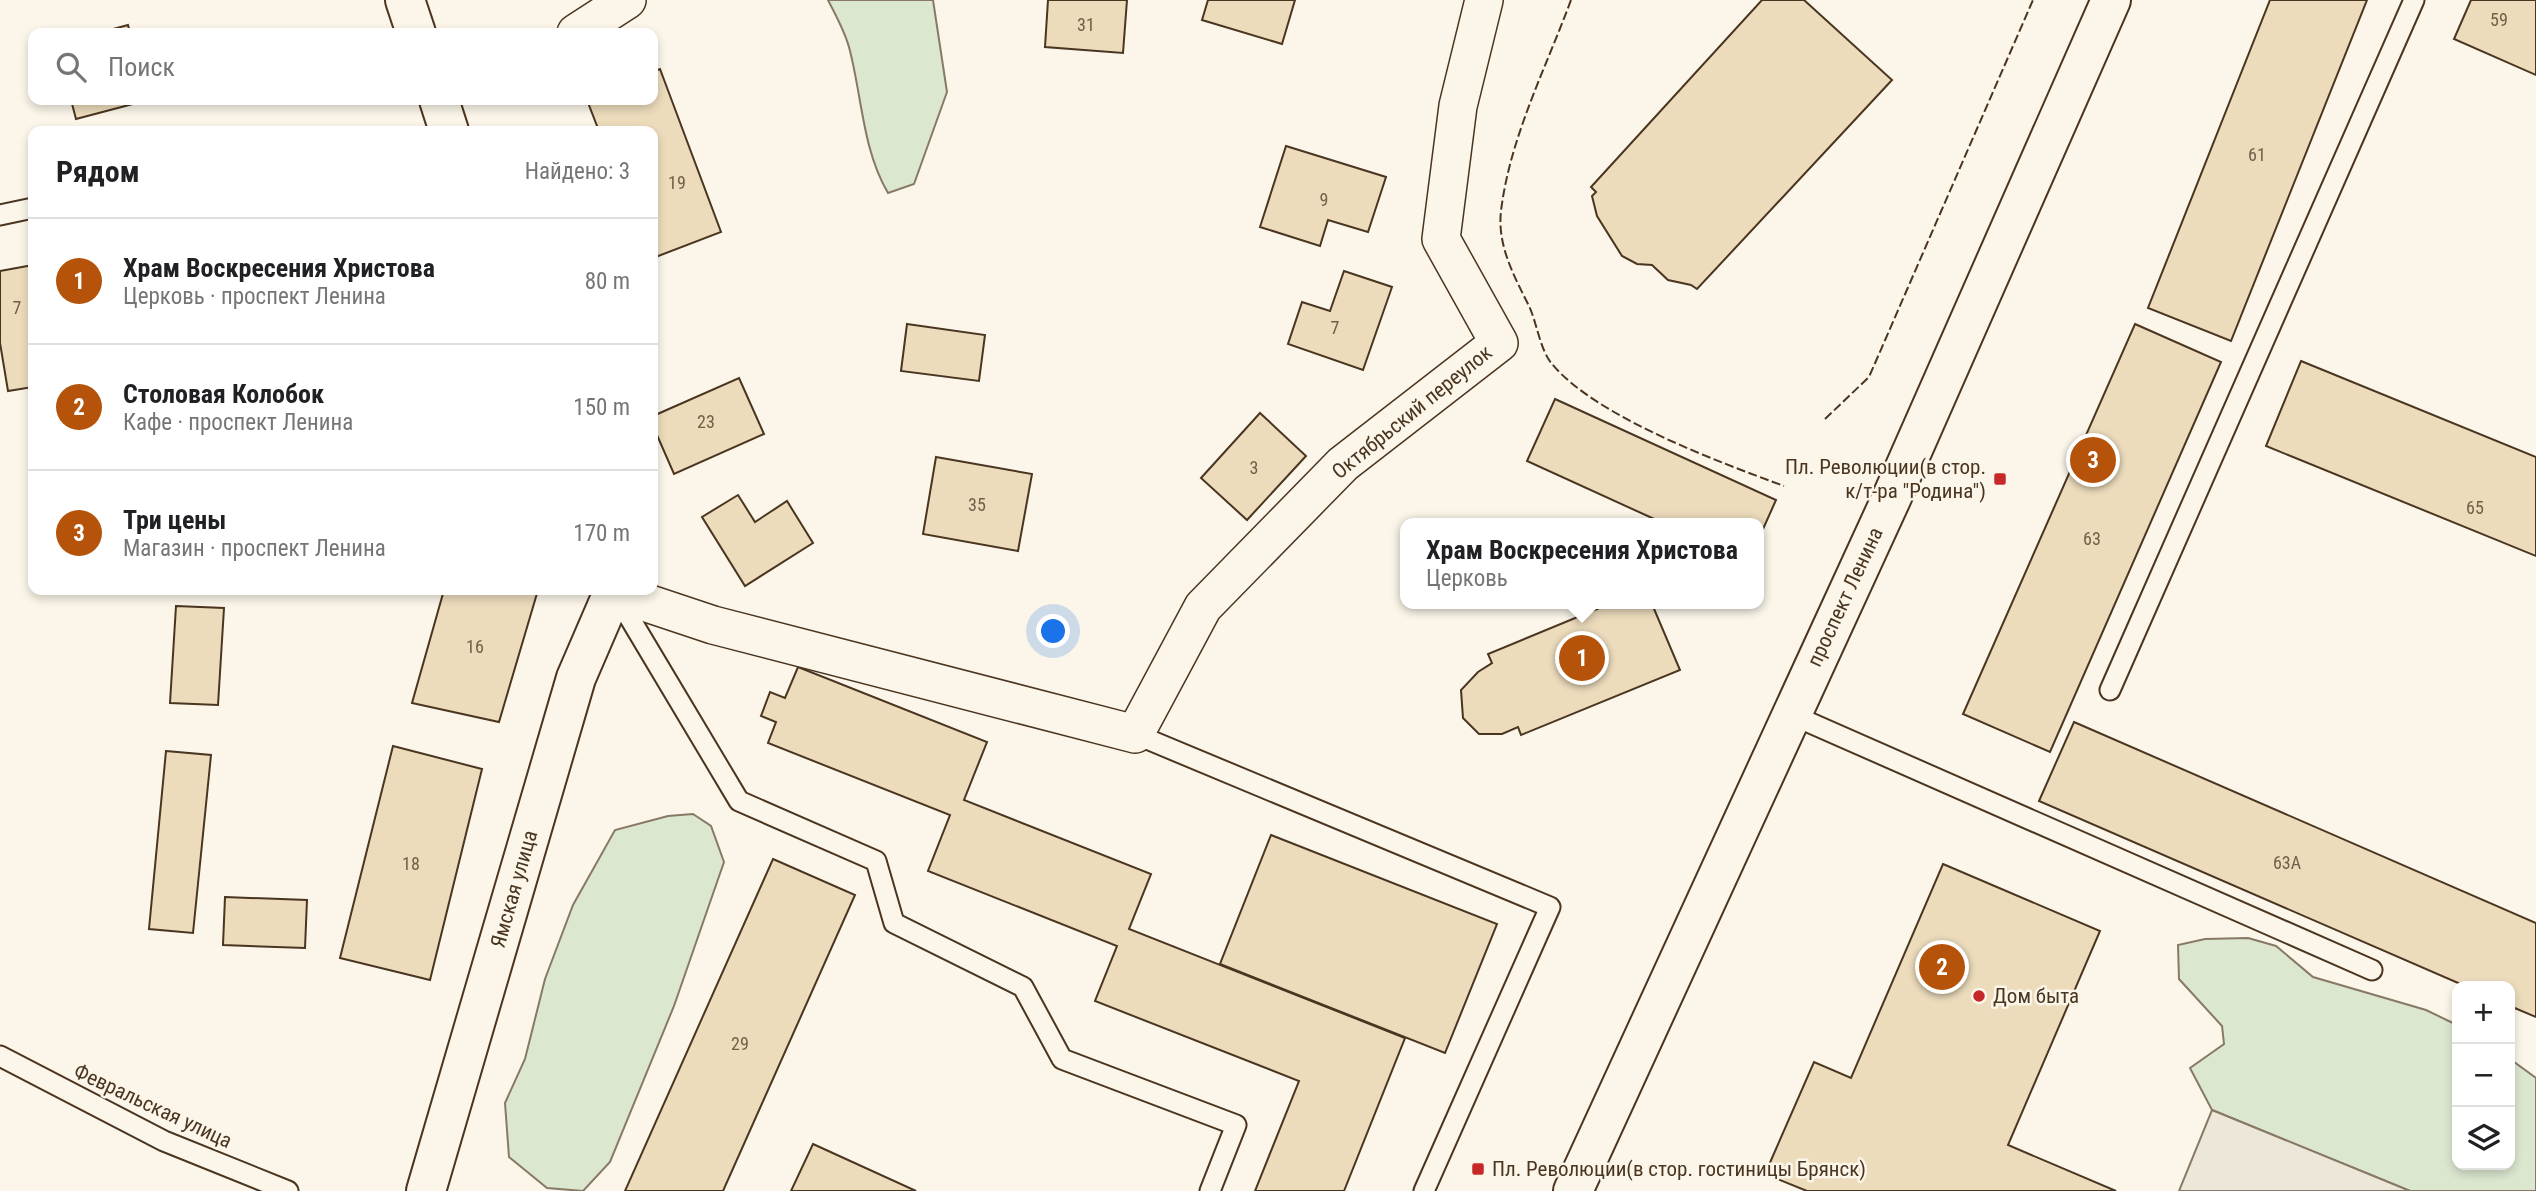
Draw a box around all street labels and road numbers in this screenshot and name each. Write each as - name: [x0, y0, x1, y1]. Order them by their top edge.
- street label: Октябрьский переулок: [1327, 340, 1497, 484]
- street label: проспект Ленина: [1802, 524, 1888, 670]
- street label: Ямская улица: [486, 828, 542, 950]
- street label: Февральская улица: [70, 1059, 236, 1153]

